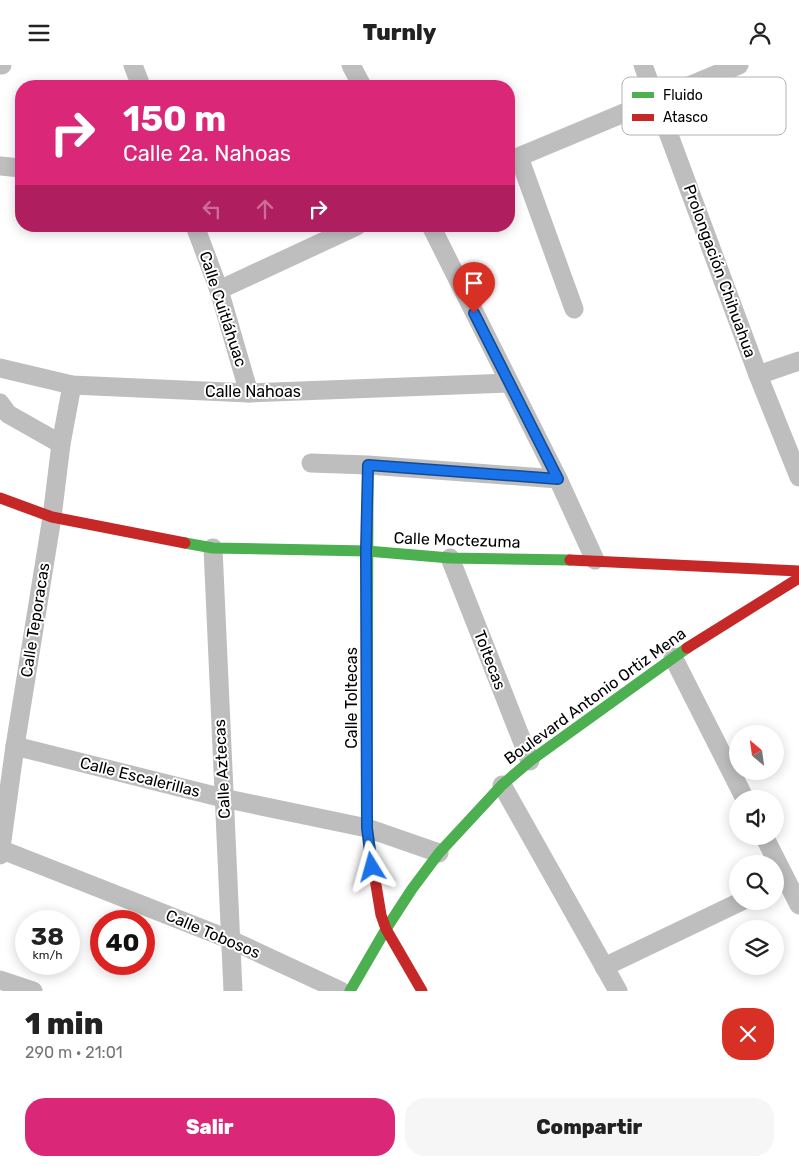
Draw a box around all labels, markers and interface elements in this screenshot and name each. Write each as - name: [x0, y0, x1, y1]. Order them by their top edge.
- icon: menu: [25, 19, 53, 47]
- text: Turnly: [363, 19, 436, 46]
- icon: person: [746, 19, 774, 47]
- legend: [622, 77, 786, 135]
- text: Fluido: [663, 87, 703, 104]
- text: 150 m: [123, 98, 226, 140]
- icon: right: [40, 100, 105, 165]
- text: Atasco: [663, 109, 708, 126]
- text: Calle 2a. Nahoas: [123, 140, 291, 167]
- street label: Prolongación Chihuahua: [680, 182, 760, 360]
- icon: left: [198, 195, 226, 223]
- icon: ahead: [251, 195, 279, 223]
- icon: right: [304, 195, 332, 223]
- street label: Calle Cuitláhuac: [195, 249, 251, 369]
- pin: [453, 262, 495, 313]
- icon: arrive: [460, 269, 488, 297]
- street label: Calle Nahoas: [205, 382, 301, 401]
- street label: Calle Moctezuma: [393, 528, 521, 552]
- street label: Calle Teporacas: [17, 561, 53, 679]
- street label: Boulevard Antonio Ortiz Mena: [500, 624, 690, 768]
- street label: Toltecas: [470, 628, 510, 692]
- street label: Calle Toltecas: [342, 647, 361, 749]
- street label: Calle Aztecas: [210, 719, 234, 819]
- north arrow: [729, 725, 784, 780]
- map controls: [729, 725, 784, 975]
- street label: Calle Escalerillas: [78, 753, 202, 801]
- button: sound: [729, 790, 784, 845]
- position arrow: [345, 840, 397, 892]
- button: search: [729, 855, 784, 910]
- street label: Calle Tobosos: [163, 906, 263, 962]
- speed limit sign: 40: [90, 910, 155, 975]
- button: layers: [729, 920, 784, 975]
- text: 38: [31, 922, 64, 951]
- text: km/h: [33, 948, 62, 962]
- text: 1 min: [25, 1006, 103, 1042]
- button: close: [722, 1008, 774, 1060]
- text: 290 m · 21:01: [25, 1043, 123, 1062]
- button: Salir: [25, 1098, 395, 1156]
- button: Compartir: [405, 1098, 774, 1156]

